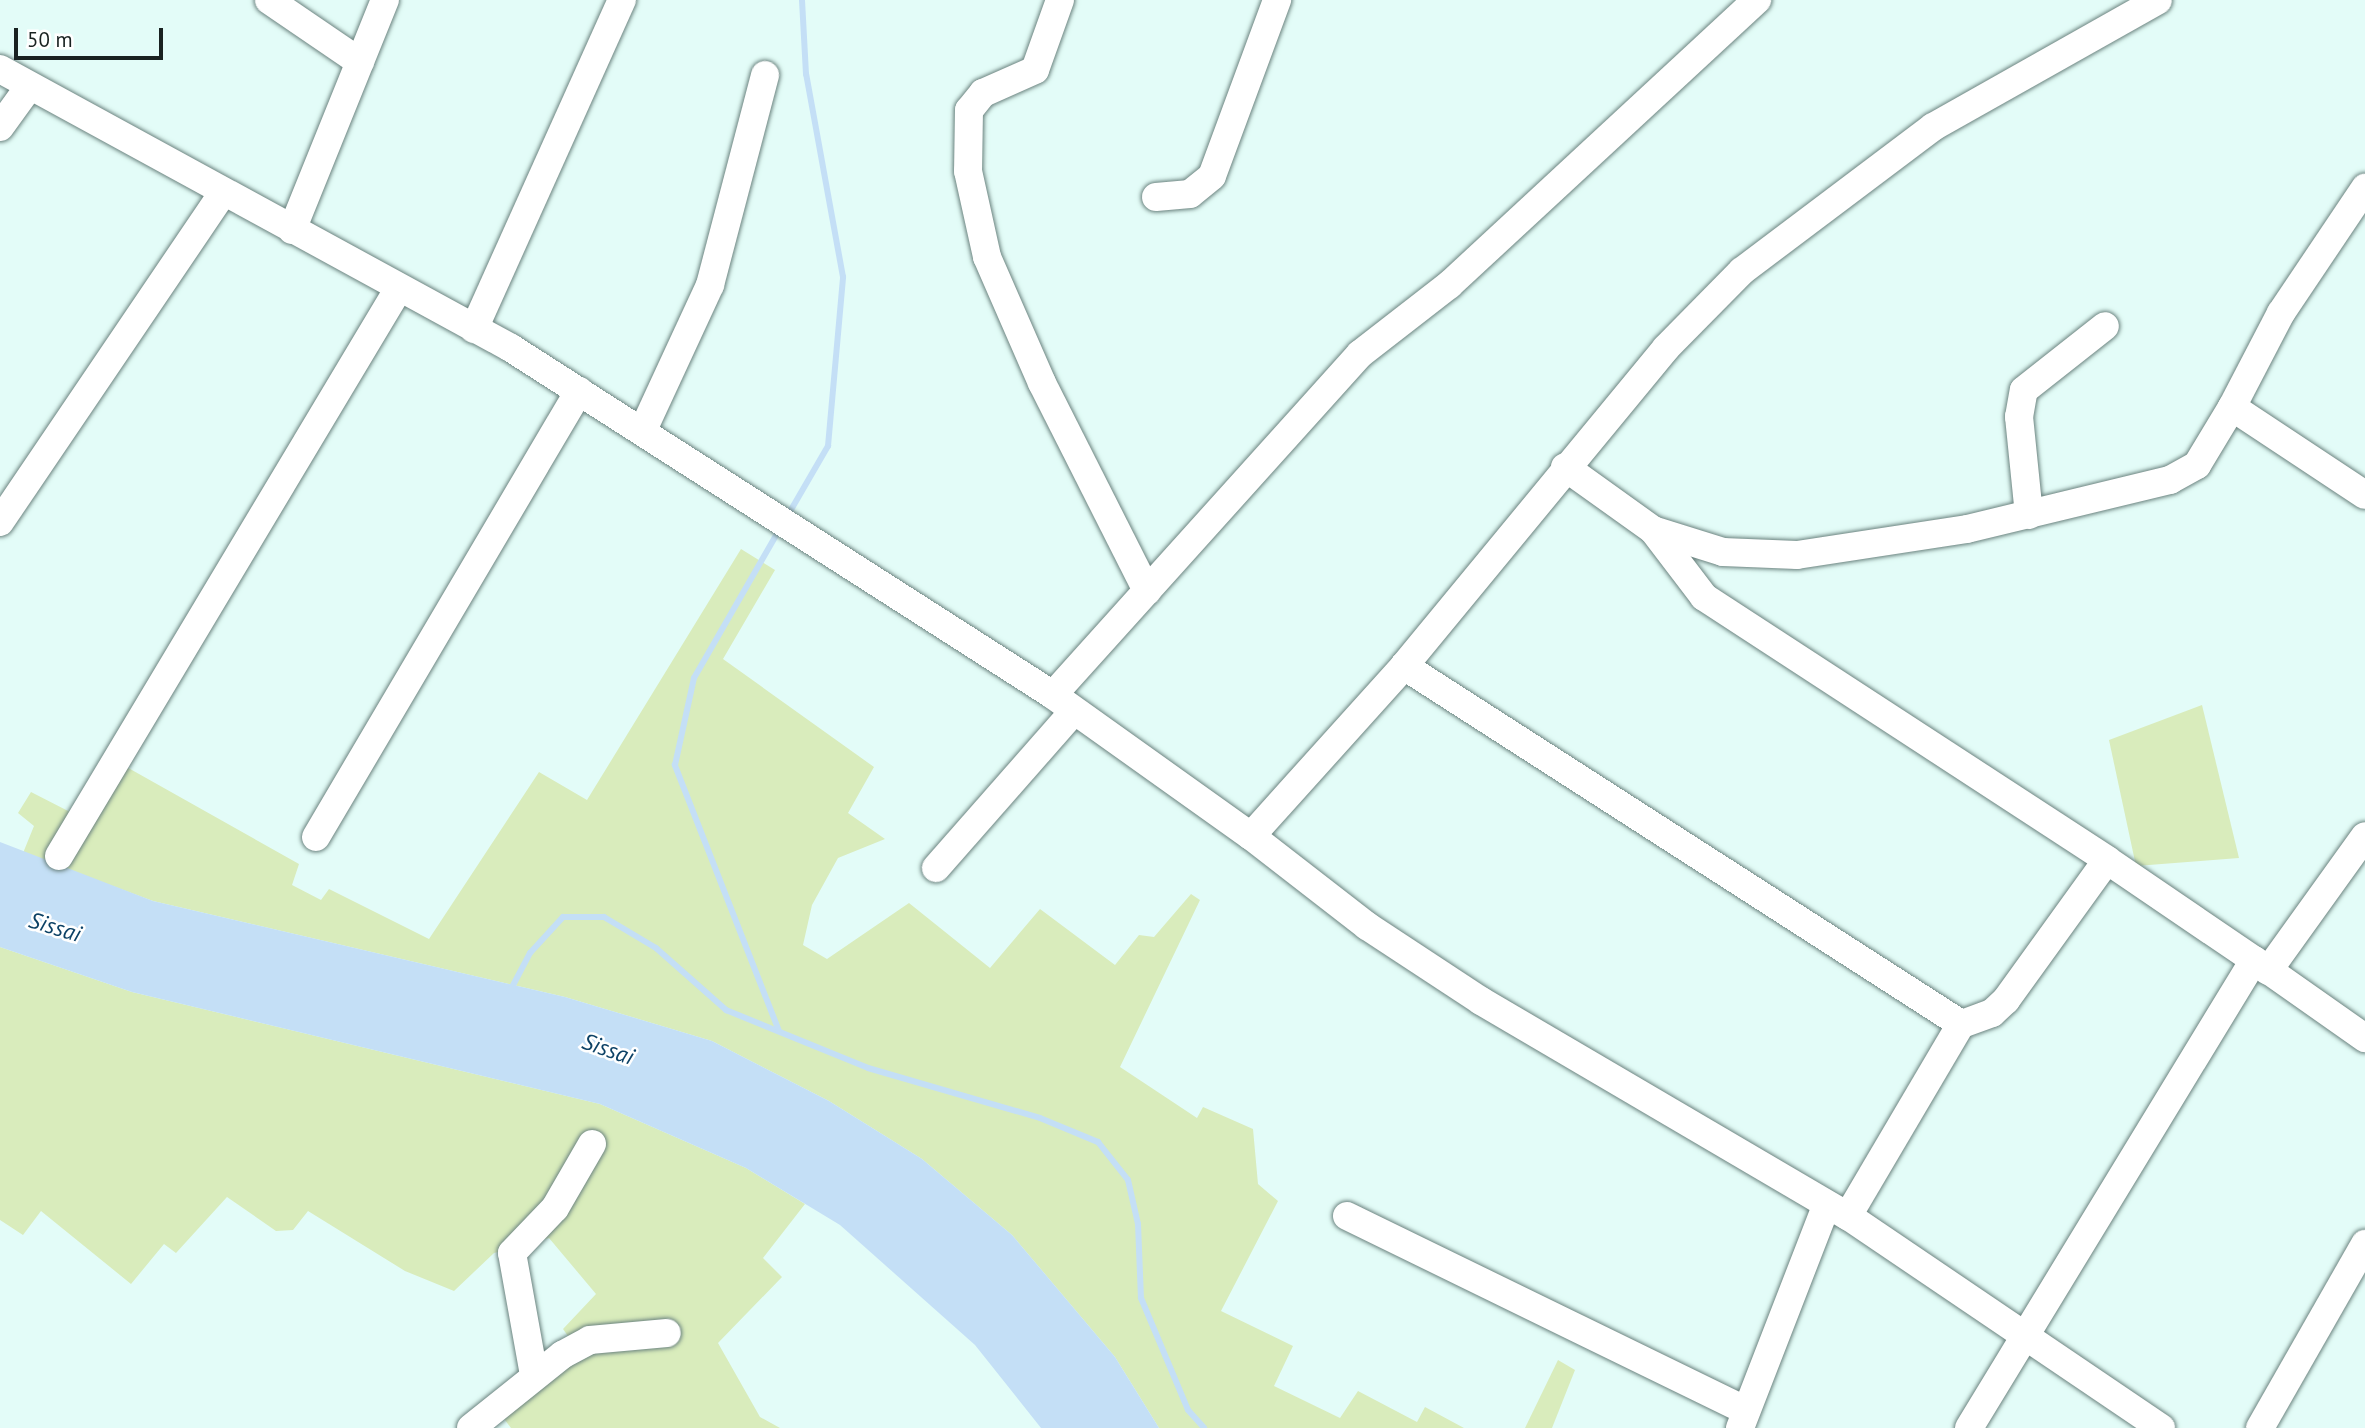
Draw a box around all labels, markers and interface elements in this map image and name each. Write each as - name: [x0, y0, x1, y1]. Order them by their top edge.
- scale bar: [18, 14, 166, 58]
- text: 50 m: [27, 26, 73, 53]
- water label: Sissai: [26, 906, 84, 948]
- water label: Sissai: [578, 1027, 638, 1071]

